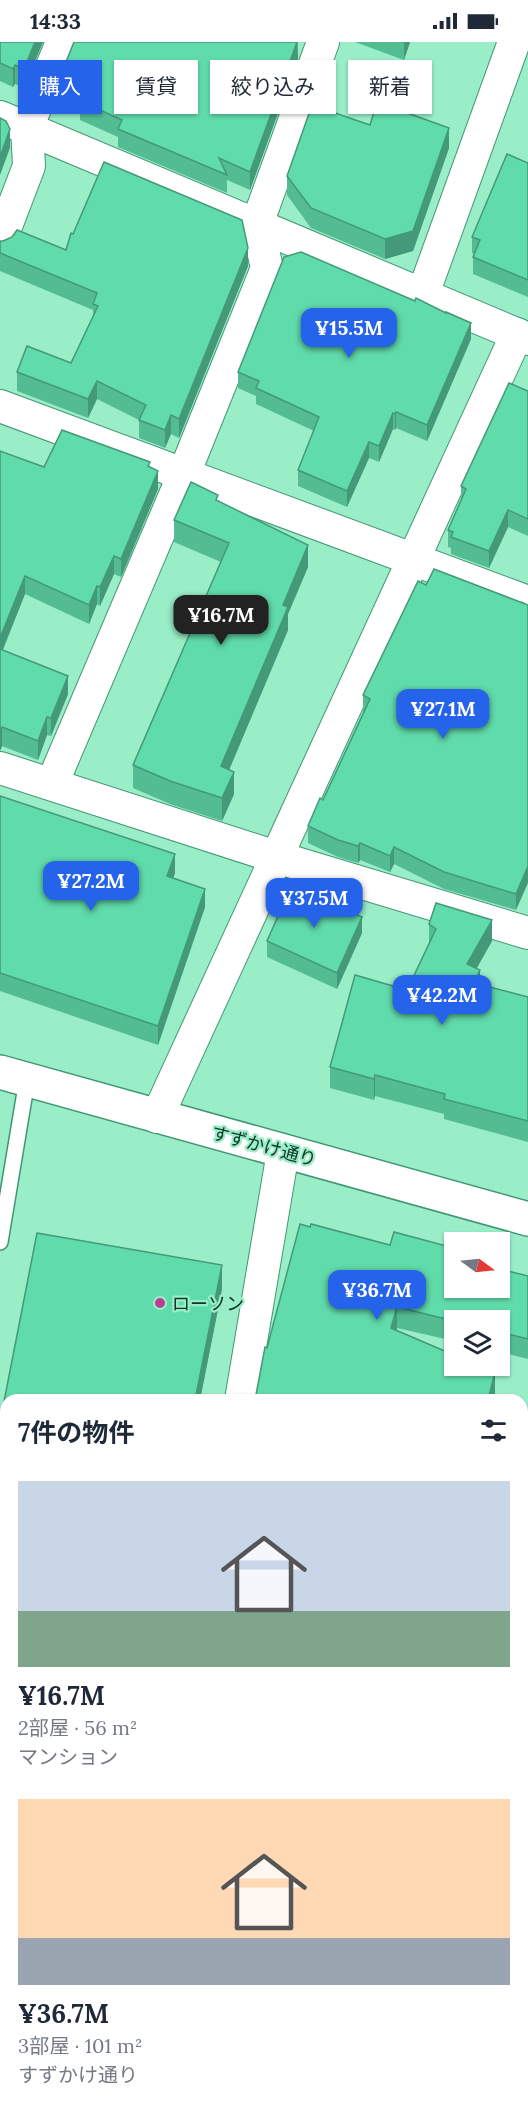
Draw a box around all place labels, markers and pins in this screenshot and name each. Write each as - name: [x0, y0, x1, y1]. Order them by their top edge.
- pin: ¥15.5M: [300, 308, 398, 359]
- pin: ¥16.7M: [172, 595, 270, 646]
- pin: ¥27.1M: [394, 689, 492, 740]
- pin: ¥27.2M: [42, 861, 140, 912]
- pin: ¥37.5M: [265, 878, 363, 929]
- pin: ¥42.2M: [393, 975, 491, 1026]
- pin: ¥36.7M: [328, 1270, 426, 1321]
- place label: ローソン: [172, 1292, 244, 1315]
- marker: ローソン: [153, 1296, 167, 1310]

